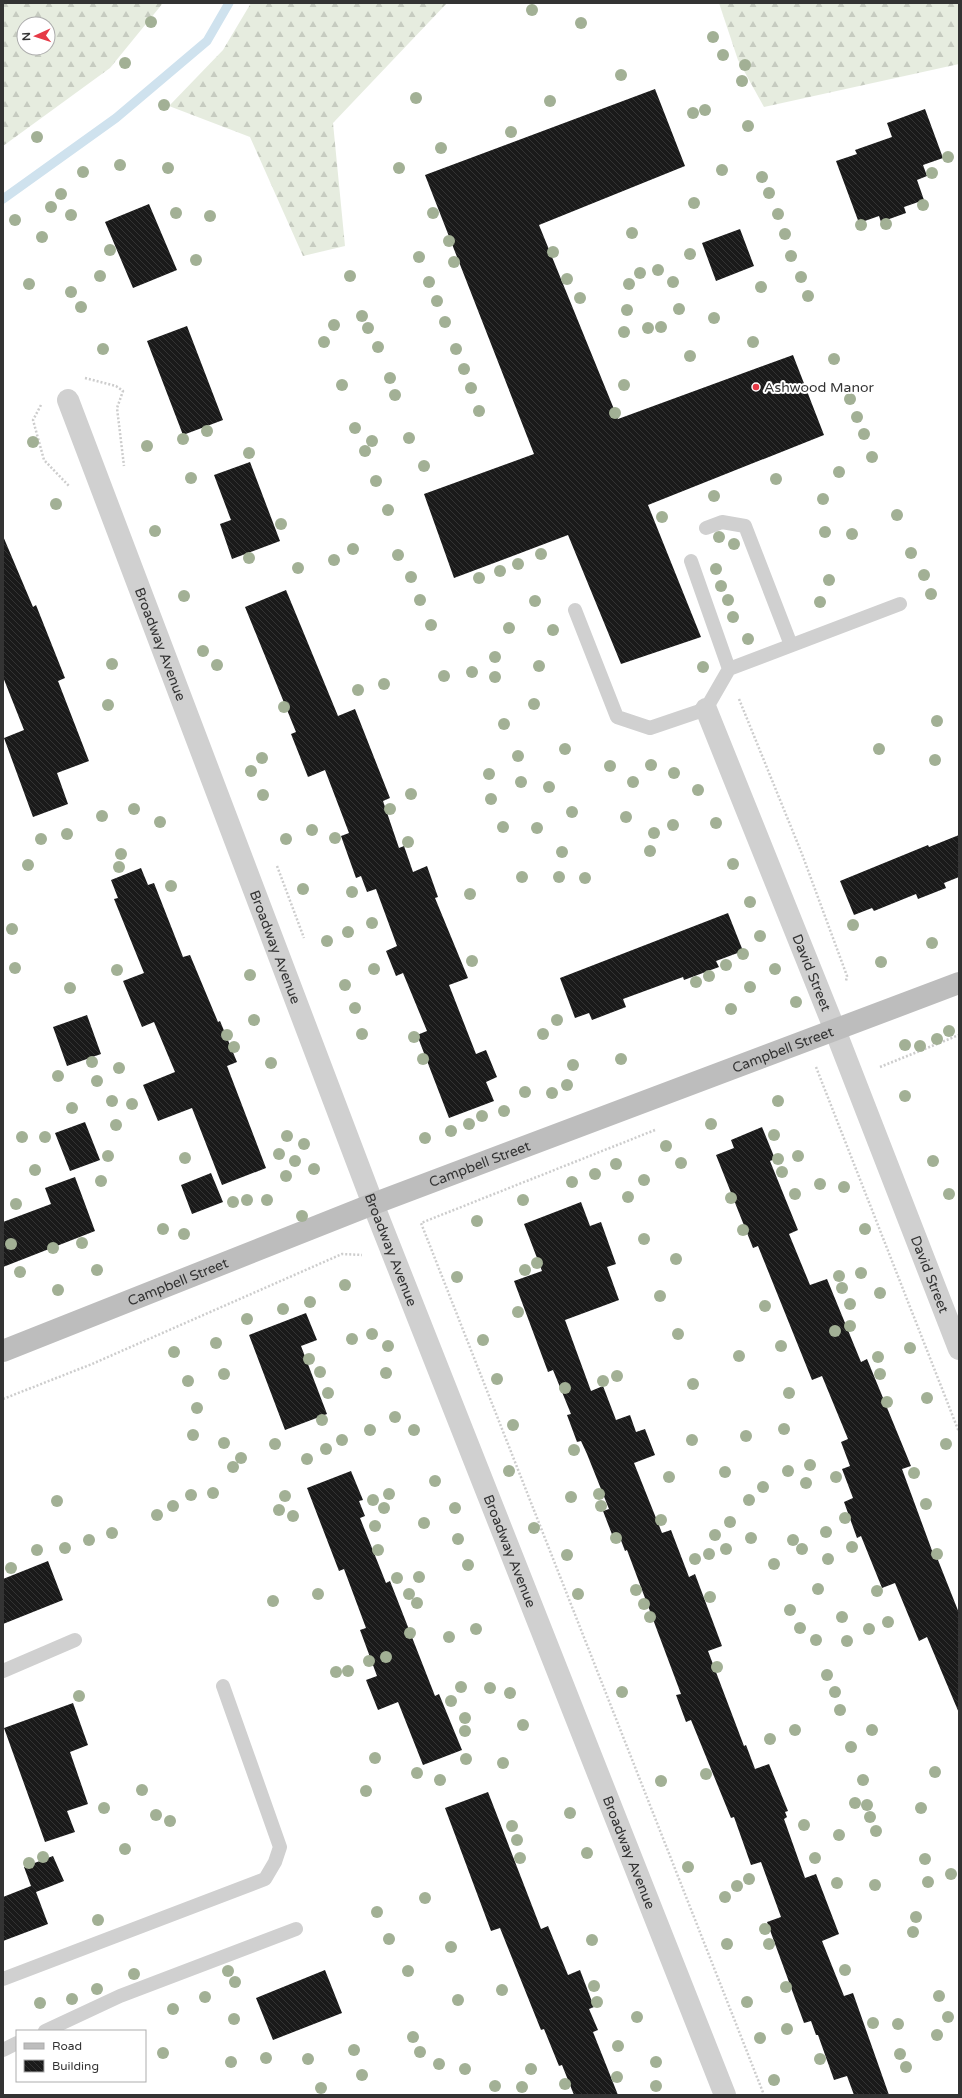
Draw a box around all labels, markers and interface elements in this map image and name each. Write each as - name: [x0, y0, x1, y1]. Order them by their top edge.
- north arrow: [16, 16, 56, 56]
- text: N: [20, 32, 33, 41]
- place label: Ashwood Manor: [764, 379, 874, 396]
- marker: Ashwood Manor: [751, 382, 761, 392]
- street label: Broadway Avenue: [131, 585, 189, 703]
- street label: Broadway Avenue: [246, 888, 304, 1006]
- street label: David Street: [788, 932, 835, 1014]
- street label: Campbell Street: [730, 1023, 836, 1077]
- street label: Campbell Street: [427, 1137, 533, 1191]
- street label: Broadway Avenue: [361, 1191, 421, 1309]
- street label: David Street: [907, 1233, 952, 1316]
- street label: Campbell Street: [125, 1254, 231, 1310]
- street label: Broadway Avenue: [480, 1492, 540, 1610]
- street label: Broadway Avenue: [599, 1794, 659, 1912]
- legend: [16, 2030, 146, 2082]
- text: Road: [52, 2039, 82, 2053]
- text: Building: [52, 2059, 99, 2073]

